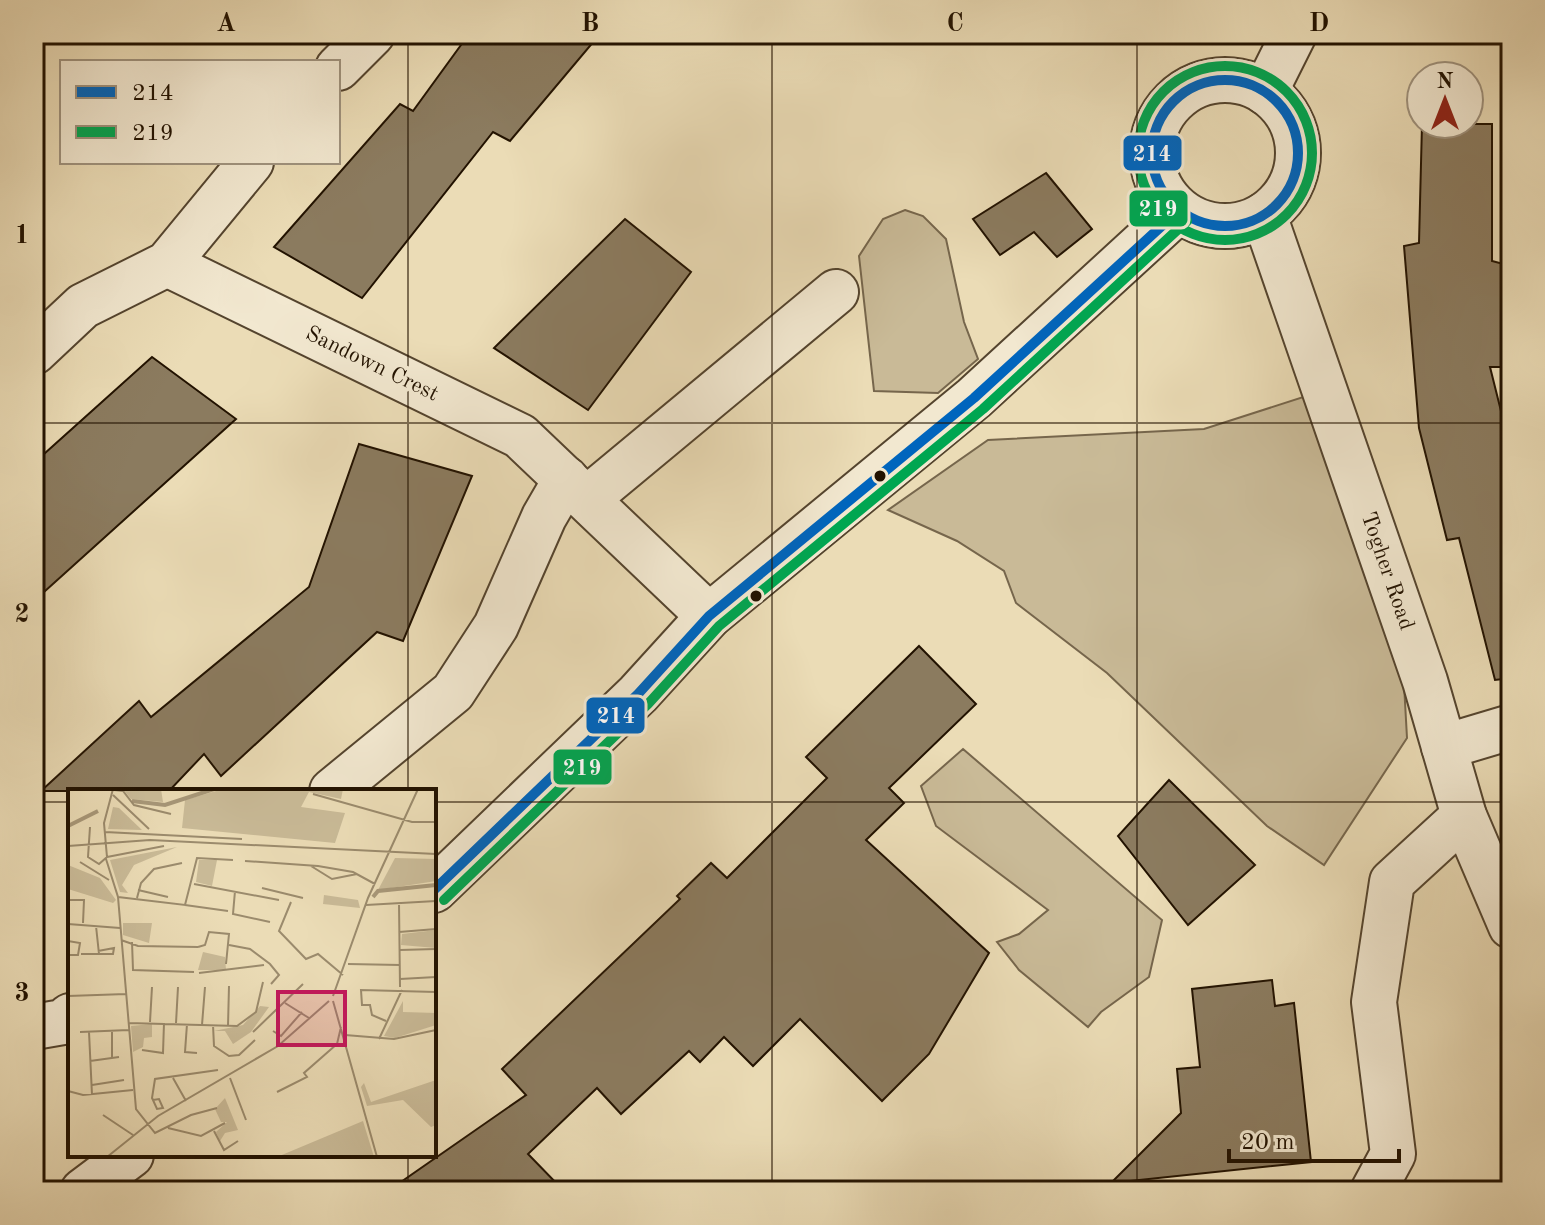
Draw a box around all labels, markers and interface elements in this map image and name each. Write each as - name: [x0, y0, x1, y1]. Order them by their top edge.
- text: A: [216, 11, 236, 37]
- text: B: [581, 11, 599, 37]
- text: C: [946, 11, 964, 37]
- text: D: [1309, 11, 1329, 37]
- legend: [60, 60, 340, 164]
- north arrow: [1405, 60, 1485, 140]
- text: N: [1437, 71, 1454, 93]
- text: 214: [132, 82, 174, 106]
- text: 219: [132, 122, 174, 146]
- line badge: 214: [1122, 134, 1183, 172]
- text: 214: [1133, 144, 1171, 166]
- line badge: 219: [1128, 189, 1189, 228]
- text: 219: [1139, 199, 1177, 221]
- text: 1: [14, 223, 30, 249]
- street label: Sandown Crest: [302, 322, 442, 406]
- unlabelled marker: [872, 468, 888, 484]
- street label: Togher Road: [1357, 509, 1417, 633]
- unlabelled marker: [748, 588, 764, 604]
- text: 2: [14, 602, 30, 628]
- line badge: 214: [585, 696, 646, 735]
- text: 214: [597, 706, 635, 728]
- line badge: 219: [552, 748, 613, 786]
- text: 219: [563, 758, 601, 780]
- inset map: [68, 789, 436, 1157]
- text: 3: [14, 981, 30, 1007]
- scale bar: [1229, 1113, 1399, 1163]
- text: 20 m: [1241, 1131, 1295, 1155]

